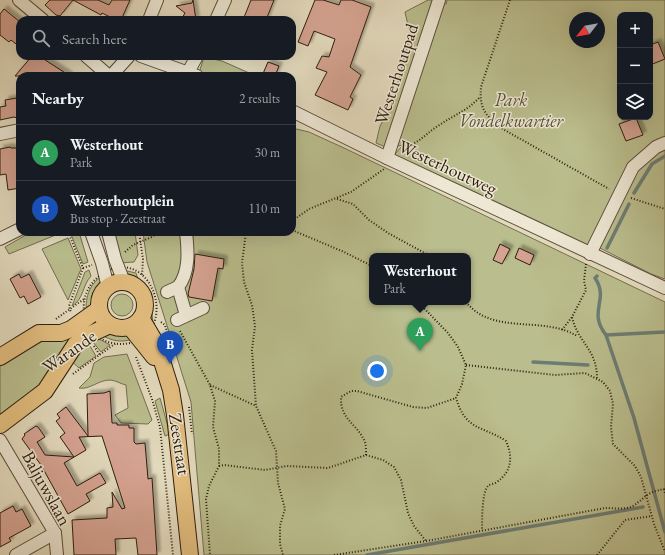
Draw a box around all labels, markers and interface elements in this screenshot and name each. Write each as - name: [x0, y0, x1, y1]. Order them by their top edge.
- north arrow: [569, 12, 605, 48]
- map controls: [617, 12, 653, 120]
- button: +: [617, 12, 653, 48]
- search box: [16, 16, 296, 60]
- street label: Westerhoutpad: [369, 20, 423, 127]
- icon: search: [30, 27, 52, 49]
- text: Search here: [62, 29, 127, 48]
- button: −: [617, 48, 653, 84]
- button: layers: [617, 84, 653, 120]
- text: Nearby: [32, 87, 84, 109]
- park label: Park Vondelkwartier: [459, 88, 564, 132]
- text: 2 results: [239, 90, 280, 107]
- street label: Westerhoutweg: [395, 134, 501, 200]
- text: Westerhout: [70, 135, 143, 154]
- text: A: [40, 144, 50, 161]
- text: 30 m: [255, 144, 280, 161]
- text: Park: [70, 154, 92, 171]
- text: Westerhoutplein: [70, 191, 174, 210]
- text: B: [41, 200, 49, 217]
- text: 110 m: [249, 200, 280, 217]
- text: Bus stop · Zeestraat: [70, 210, 165, 227]
- popup: [369, 253, 471, 305]
- text: Westerhout: [383, 261, 457, 280]
- text: Park: [383, 280, 406, 297]
- pin: A: [407, 318, 433, 351]
- street label: Warande: [38, 324, 100, 378]
- pin: B: [157, 331, 183, 364]
- your location: [367, 361, 387, 381]
- street label: Zeestraat: [164, 411, 196, 477]
- street label: Baljuwslaan: [17, 447, 77, 530]

